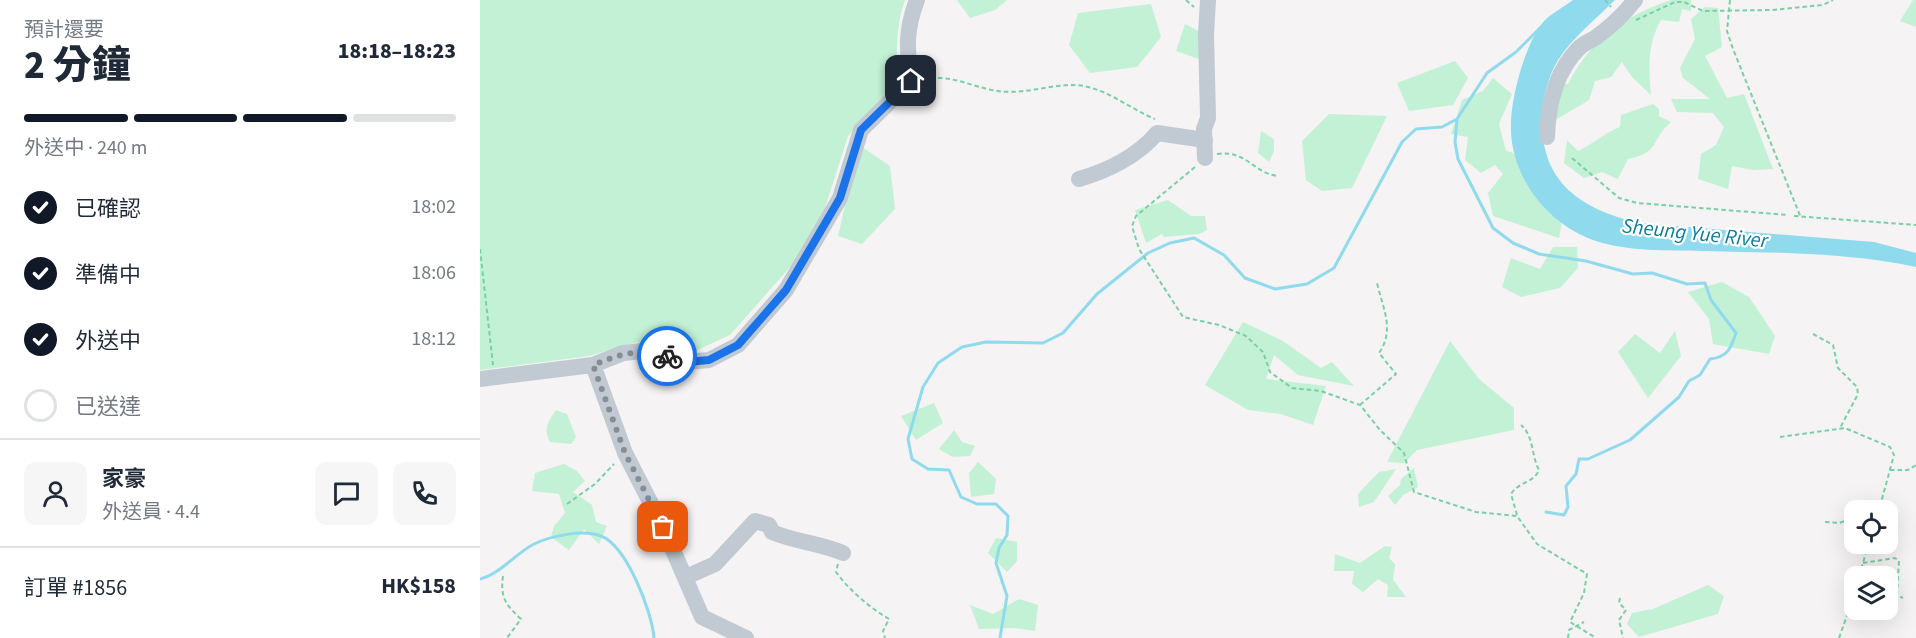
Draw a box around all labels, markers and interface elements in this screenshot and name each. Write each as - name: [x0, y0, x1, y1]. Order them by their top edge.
- text: 預計還要: [24, 16, 104, 44]
- text: 18:18–18:23: [338, 35, 456, 67]
- text: 2 分鐘: [24, 38, 131, 94]
- pin: [885, 55, 936, 106]
- icon: home: [894, 64, 927, 97]
- text: 外送中 · 240 m: [24, 134, 147, 162]
- icon: check: [24, 191, 57, 224]
- text: 已確認: [75, 193, 141, 225]
- text: 18:02: [411, 193, 456, 221]
- water label: Sheung Yue River: [1621, 210, 1770, 256]
- icon: check: [24, 257, 57, 290]
- text: 準備中: [75, 259, 141, 291]
- text: 18:06: [411, 259, 456, 287]
- icon: check: [24, 323, 57, 356]
- text: 外送中: [75, 325, 141, 357]
- text: 18:12: [411, 325, 456, 353]
- courier: [637, 326, 697, 386]
- icon: bike: [651, 340, 684, 373]
- text: 已送達: [75, 391, 141, 423]
- button: person: [24, 462, 87, 525]
- button: chat: [315, 462, 378, 525]
- button: phone: [393, 462, 456, 525]
- text: 家豪: [102, 463, 146, 495]
- text: 外送員 · 4.4: [102, 498, 200, 526]
- map controls: [1844, 500, 1898, 620]
- button: locate: [1844, 500, 1898, 554]
- pin: [637, 501, 688, 552]
- icon: bag: [646, 510, 679, 543]
- button: layers: [1844, 566, 1898, 620]
- text: HK$158: [381, 570, 456, 602]
- text: 訂單 #1856: [24, 572, 127, 604]

